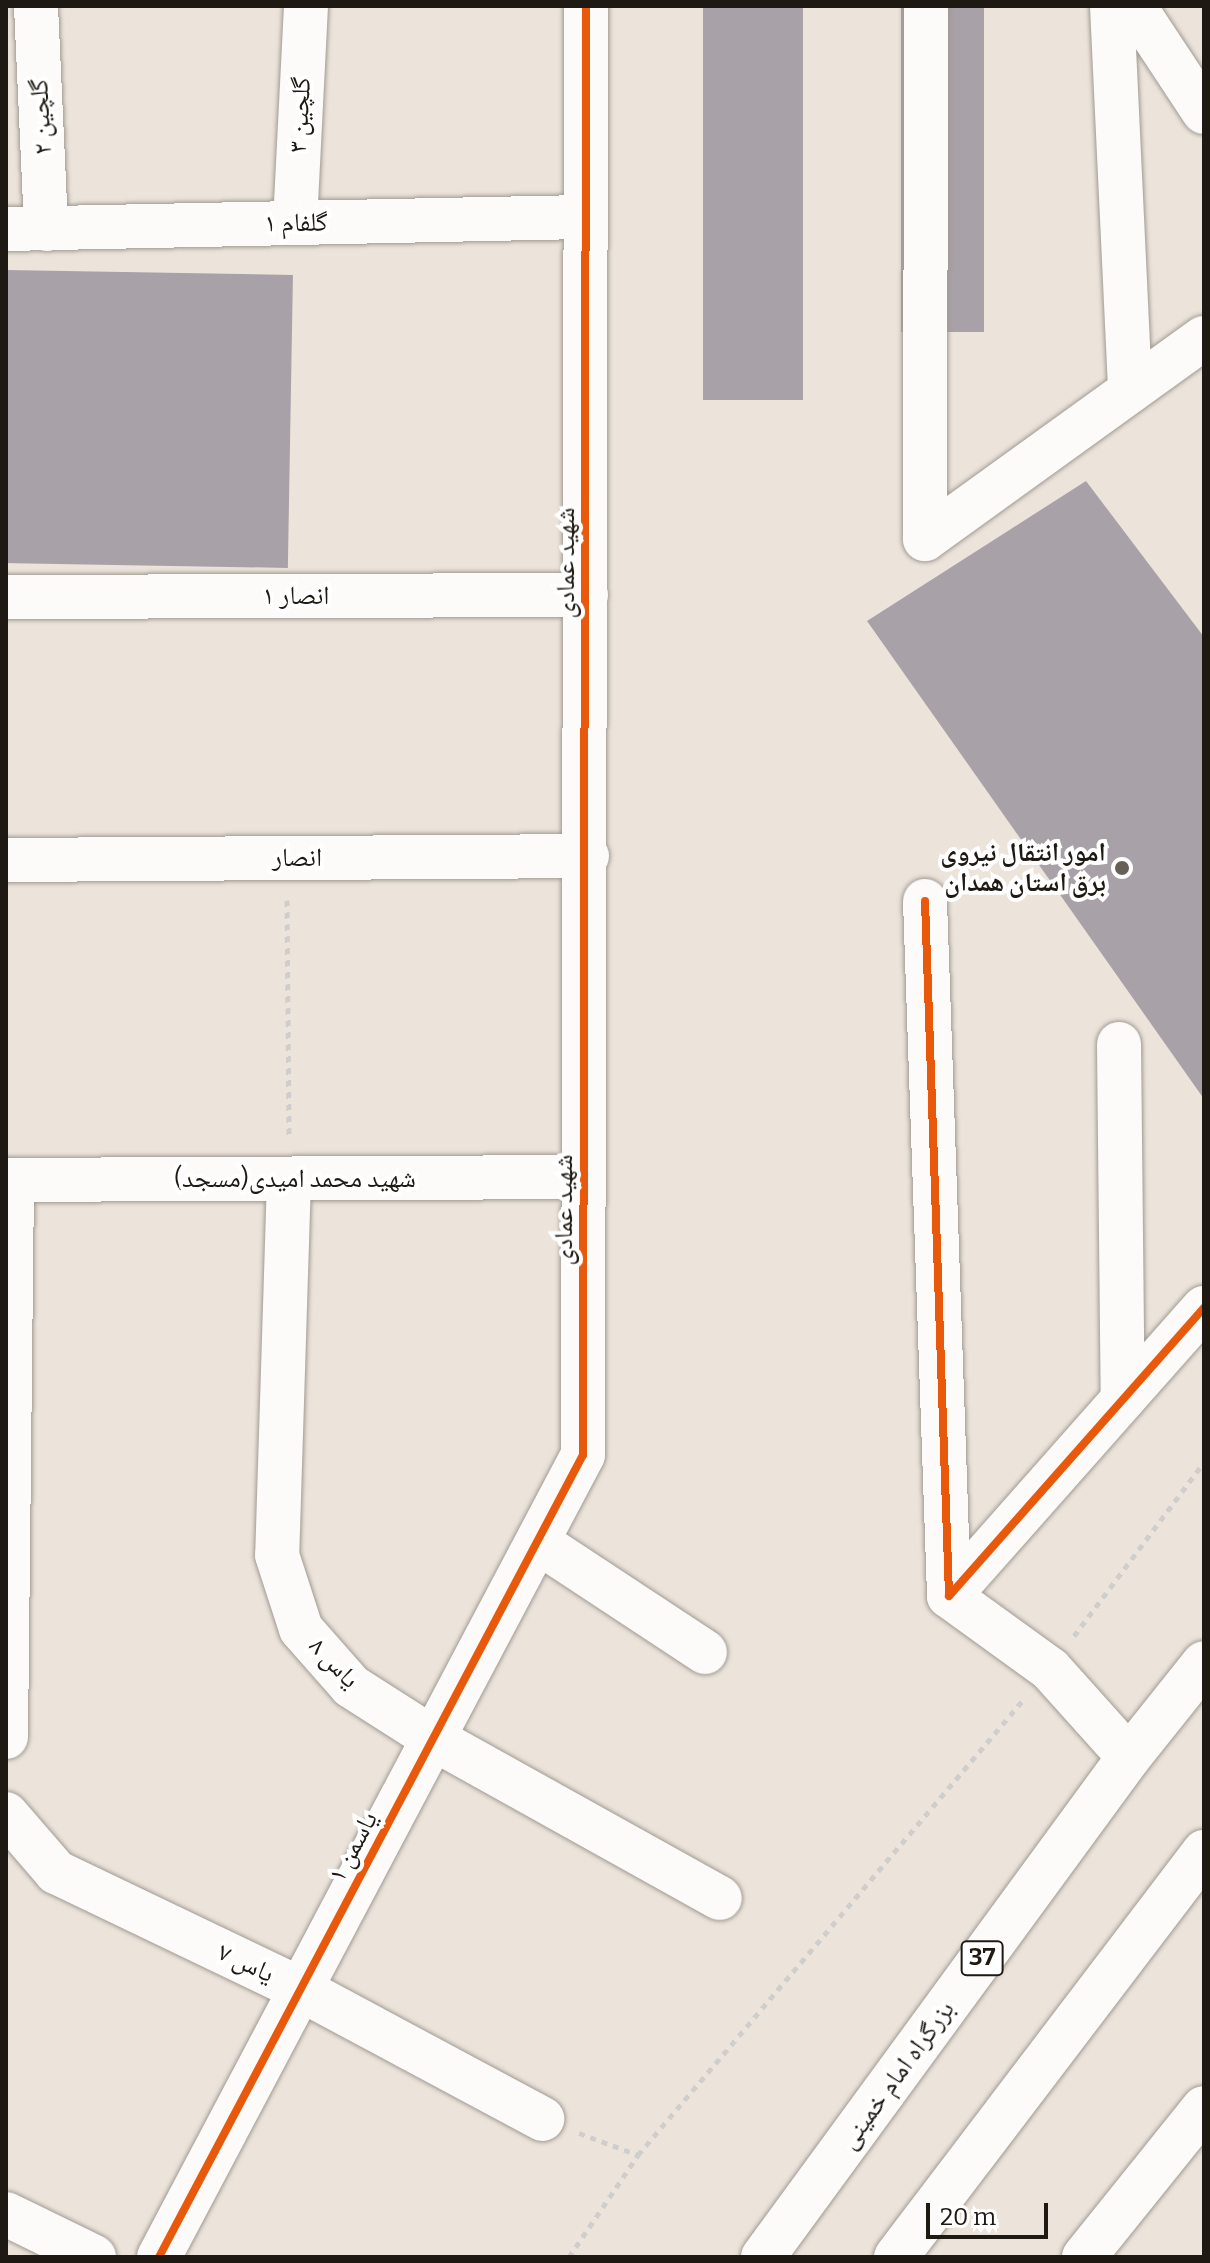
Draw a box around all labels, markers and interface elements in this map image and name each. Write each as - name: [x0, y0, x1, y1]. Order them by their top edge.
- street label: گلچین ۳: [282, 76, 318, 154]
- street label: گلچین ۲: [23, 78, 59, 156]
- street label: گلفام ۱: [264, 207, 328, 239]
- street label: شهید عمادی: [550, 507, 582, 619]
- street label: انصار ۱: [262, 580, 330, 612]
- place label: امور انتقال نیروی برق استان همدان: [940, 837, 1106, 898]
- street label: انصار: [272, 842, 322, 874]
- marker: امور انتقال نیروی برق استان همدان: [1113, 859, 1131, 877]
- street label: شهید عمادی: [548, 1154, 580, 1266]
- street label: (مسجد)شهید محمد امیدی: [174, 1163, 416, 1195]
- street label: یاس ۸: [302, 1631, 366, 1695]
- street label: یاسمن ۱: [322, 1806, 384, 1888]
- street label: یاس ۷: [213, 1936, 279, 1990]
- road number: 37: [960, 1938, 1004, 1978]
- street label: بزرگراه امام خمینی: [833, 1995, 961, 2155]
- scale bar: [930, 2187, 1052, 2237]
- text: 20 m: [940, 2203, 996, 2231]

